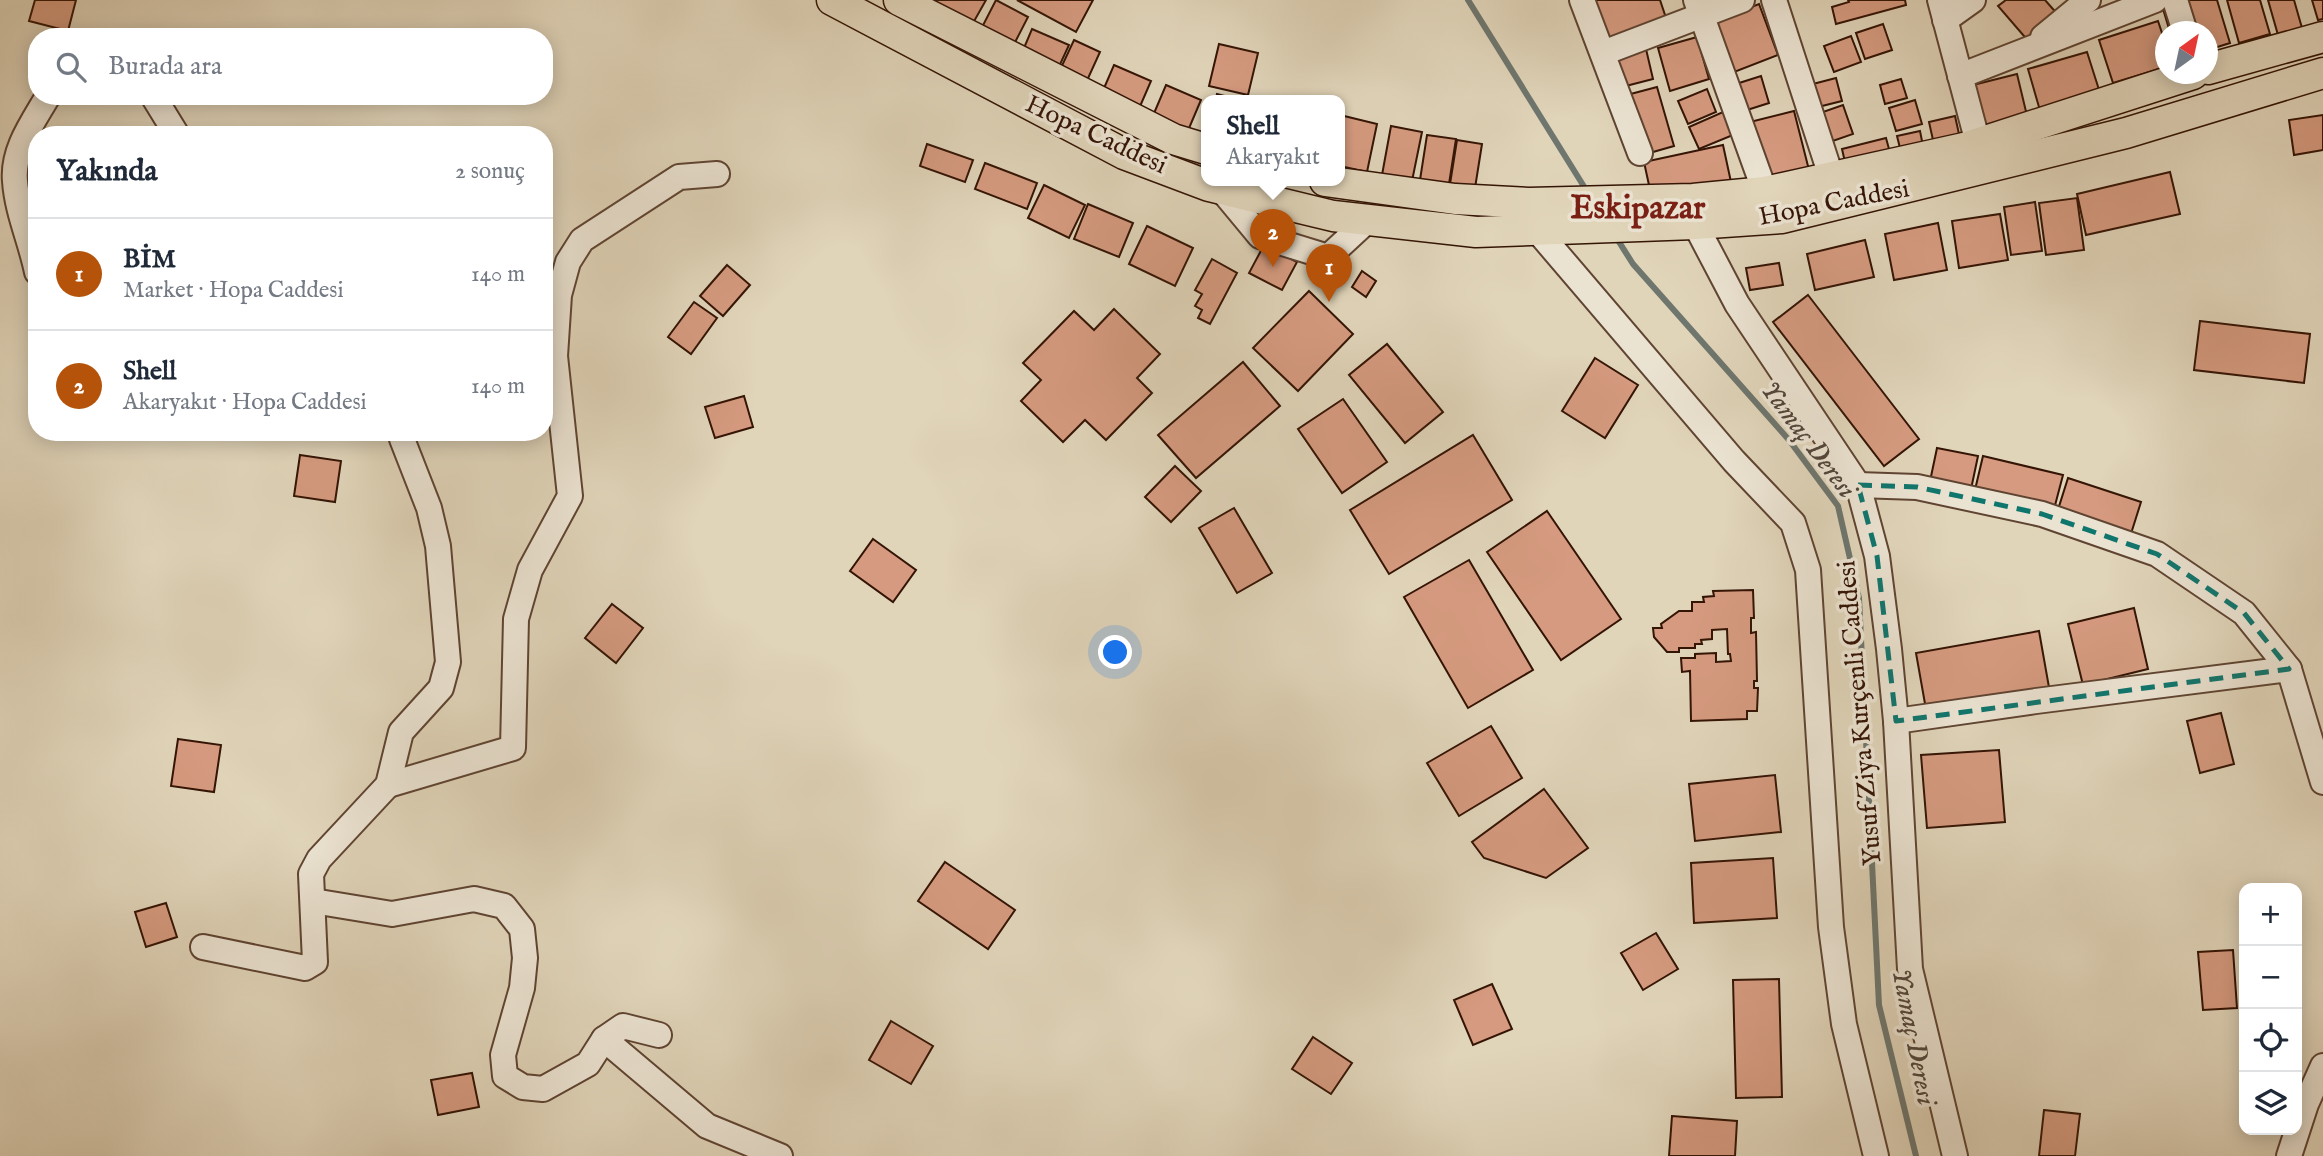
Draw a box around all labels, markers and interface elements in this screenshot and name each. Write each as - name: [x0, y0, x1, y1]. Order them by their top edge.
- north arrow: [2155, 21, 2218, 84]
- search box: [28, 28, 553, 105]
- icon: search: [52, 48, 90, 86]
- text: Burada ara: [108, 50, 222, 83]
- street label: Hopa Caddesi: [1020, 88, 1172, 182]
- popup: [1201, 95, 1345, 186]
- text: Shell: [1226, 110, 1279, 143]
- text: Akaryakıt: [1226, 143, 1320, 172]
- text: Yakında: [56, 153, 158, 191]
- text: 2 sonuç: [455, 157, 525, 186]
- street label: Hopa Caddesi: [1756, 172, 1912, 234]
- district label: Eskipazar: [1571, 188, 1706, 230]
- pin: 2: [1250, 209, 1296, 267]
- text: BİM: [123, 243, 176, 276]
- pin: 1: [1306, 244, 1352, 302]
- text: 1: [75, 260, 83, 289]
- text: 140 m: [471, 260, 525, 289]
- text: Market · Hopa Caddesi: [123, 276, 344, 305]
- text: Shell: [123, 355, 176, 388]
- text: 2: [74, 372, 84, 401]
- text: 140 m: [471, 372, 525, 401]
- water label: Yamaç Deresi: [1752, 374, 1865, 507]
- text: Akaryakıt · Hopa Caddesi: [123, 388, 367, 417]
- street label: Yusuf Ziya Kurçenli Caddesi: [1830, 559, 1890, 867]
- your location: [1098, 635, 1132, 669]
- map controls: [2239, 883, 2302, 1135]
- button: +: [2239, 883, 2302, 946]
- button: −: [2239, 946, 2302, 1009]
- water label: Yamaç Deresi: [1883, 966, 1944, 1110]
- button: locate: [2239, 1009, 2302, 1072]
- button: layers: [2239, 1072, 2302, 1135]

